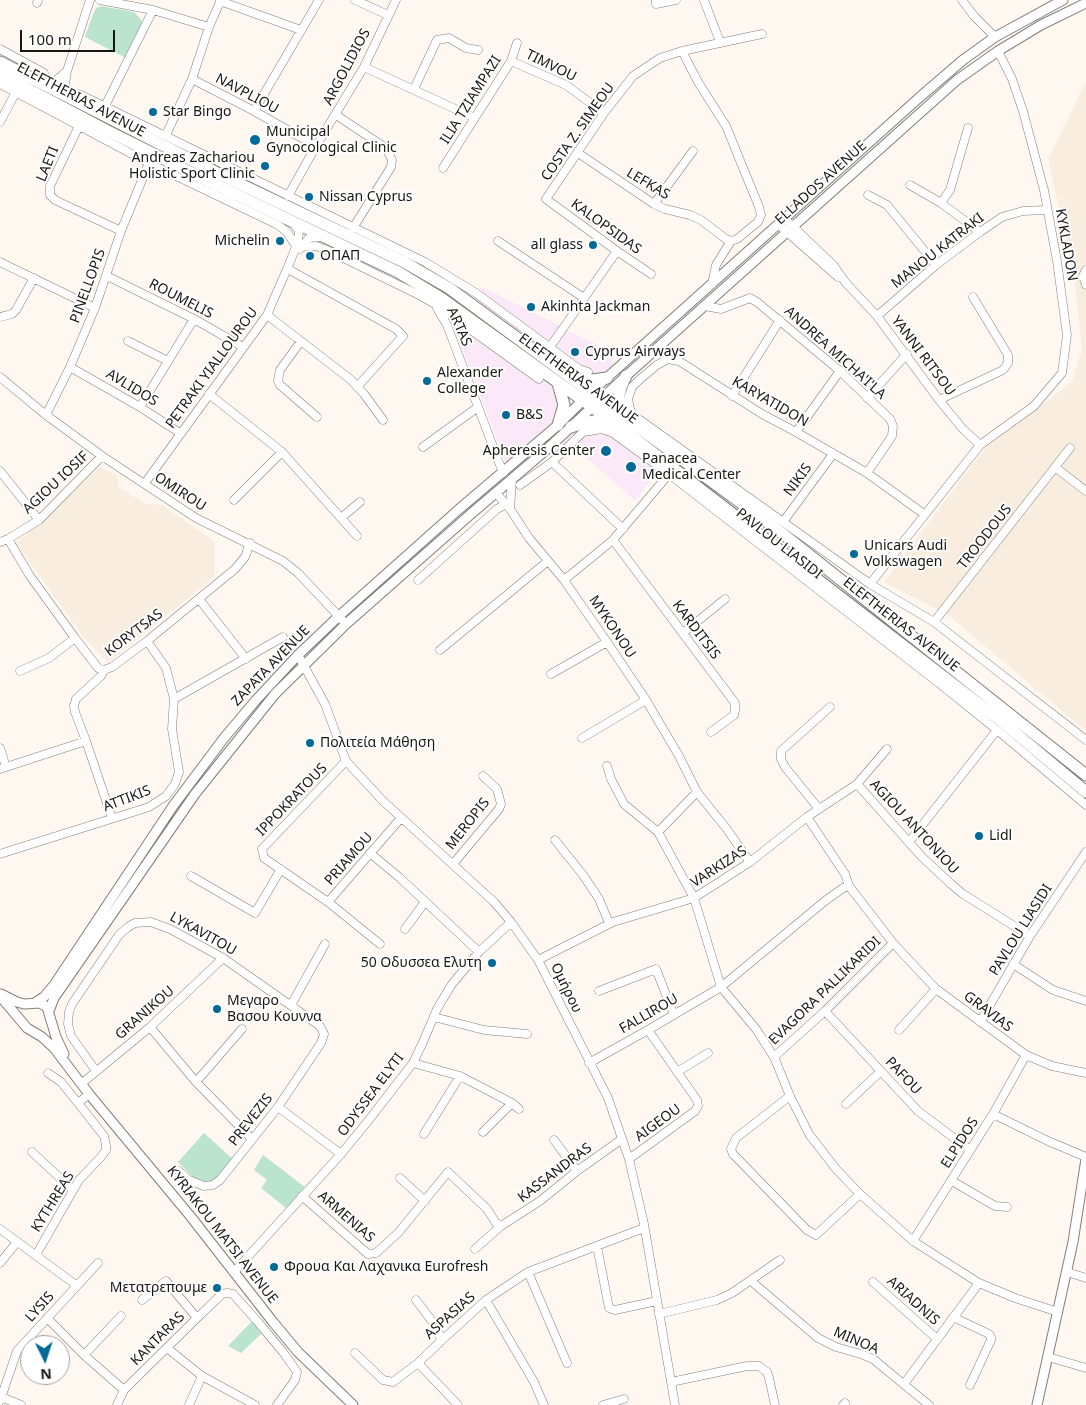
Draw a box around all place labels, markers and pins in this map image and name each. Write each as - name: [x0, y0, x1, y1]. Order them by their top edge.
- place label: Star Bingo: [163, 104, 231, 120]
- marker: Star Bingo: [147, 106, 159, 118]
- place label: Municipal Gynocological Clinic: [266, 124, 397, 156]
- marker: Municipal Gynocological Clinic: [248, 133, 262, 147]
- place label: Andreas Zachariou Holistic Sport Clinic: [129, 150, 255, 182]
- marker: Andreas Zachariou Holistic Sport Clinic: [259, 160, 271, 172]
- place label: Nissan Cyprus: [319, 189, 413, 205]
- marker: Nissan Cyprus: [303, 191, 315, 203]
- place label: Michelin: [215, 233, 270, 249]
- marker: Michelin: [274, 235, 286, 247]
- place label: all glass: [531, 237, 583, 253]
- marker: all glass: [587, 239, 599, 251]
- place label: ΟΠΑΠ: [320, 248, 360, 264]
- marker: ΟΠΑΠ: [304, 250, 316, 262]
- place label: Αkinhta Jackman: [541, 299, 650, 315]
- marker: Αkinhta Jackman: [525, 301, 537, 313]
- place label: Cyprus Airways: [585, 344, 685, 360]
- marker: Cyprus Airways: [569, 346, 581, 358]
- place label: Alexander College: [437, 365, 503, 398]
- marker: Alexander College: [421, 375, 433, 387]
- place label: B&S: [516, 407, 543, 423]
- marker: B&S: [500, 409, 512, 421]
- place label: Apheresis Center: [483, 443, 595, 459]
- marker: Apheresis Center: [599, 444, 613, 458]
- place label: Panacea Medical Center: [642, 451, 741, 484]
- marker: Panacea Medical Center: [624, 460, 638, 474]
- place label: Unicars Audi Volkswagen: [864, 538, 947, 570]
- marker: Unicars Audi Volkswagen: [848, 548, 860, 560]
- place label: Πολιτεία Μάθηση: [320, 735, 435, 751]
- marker: Πολιτεία Μάθηση: [304, 737, 316, 749]
- place label: Lidl: [989, 828, 1012, 844]
- marker: Lidl: [973, 830, 985, 842]
- place label: 50 Οδυσσεα Ελυτη: [361, 955, 482, 971]
- marker: 50 Οδυσσεα Ελυτη: [486, 957, 498, 969]
- place label: Μεγαρο Βασου Κουννα: [227, 993, 322, 1026]
- marker: Μεγαρο Βασου Κουννα: [211, 1003, 223, 1015]
- place label: Φρουα Και Λαχανικα Eurofresh: [284, 1259, 488, 1275]
- marker: Φρουα Και Λαχανικα Eurofresh: [268, 1261, 280, 1273]
- place label: Μετατρεπουμε: [110, 1280, 207, 1296]
- marker: Μετατρεπουμε: [211, 1282, 223, 1294]

